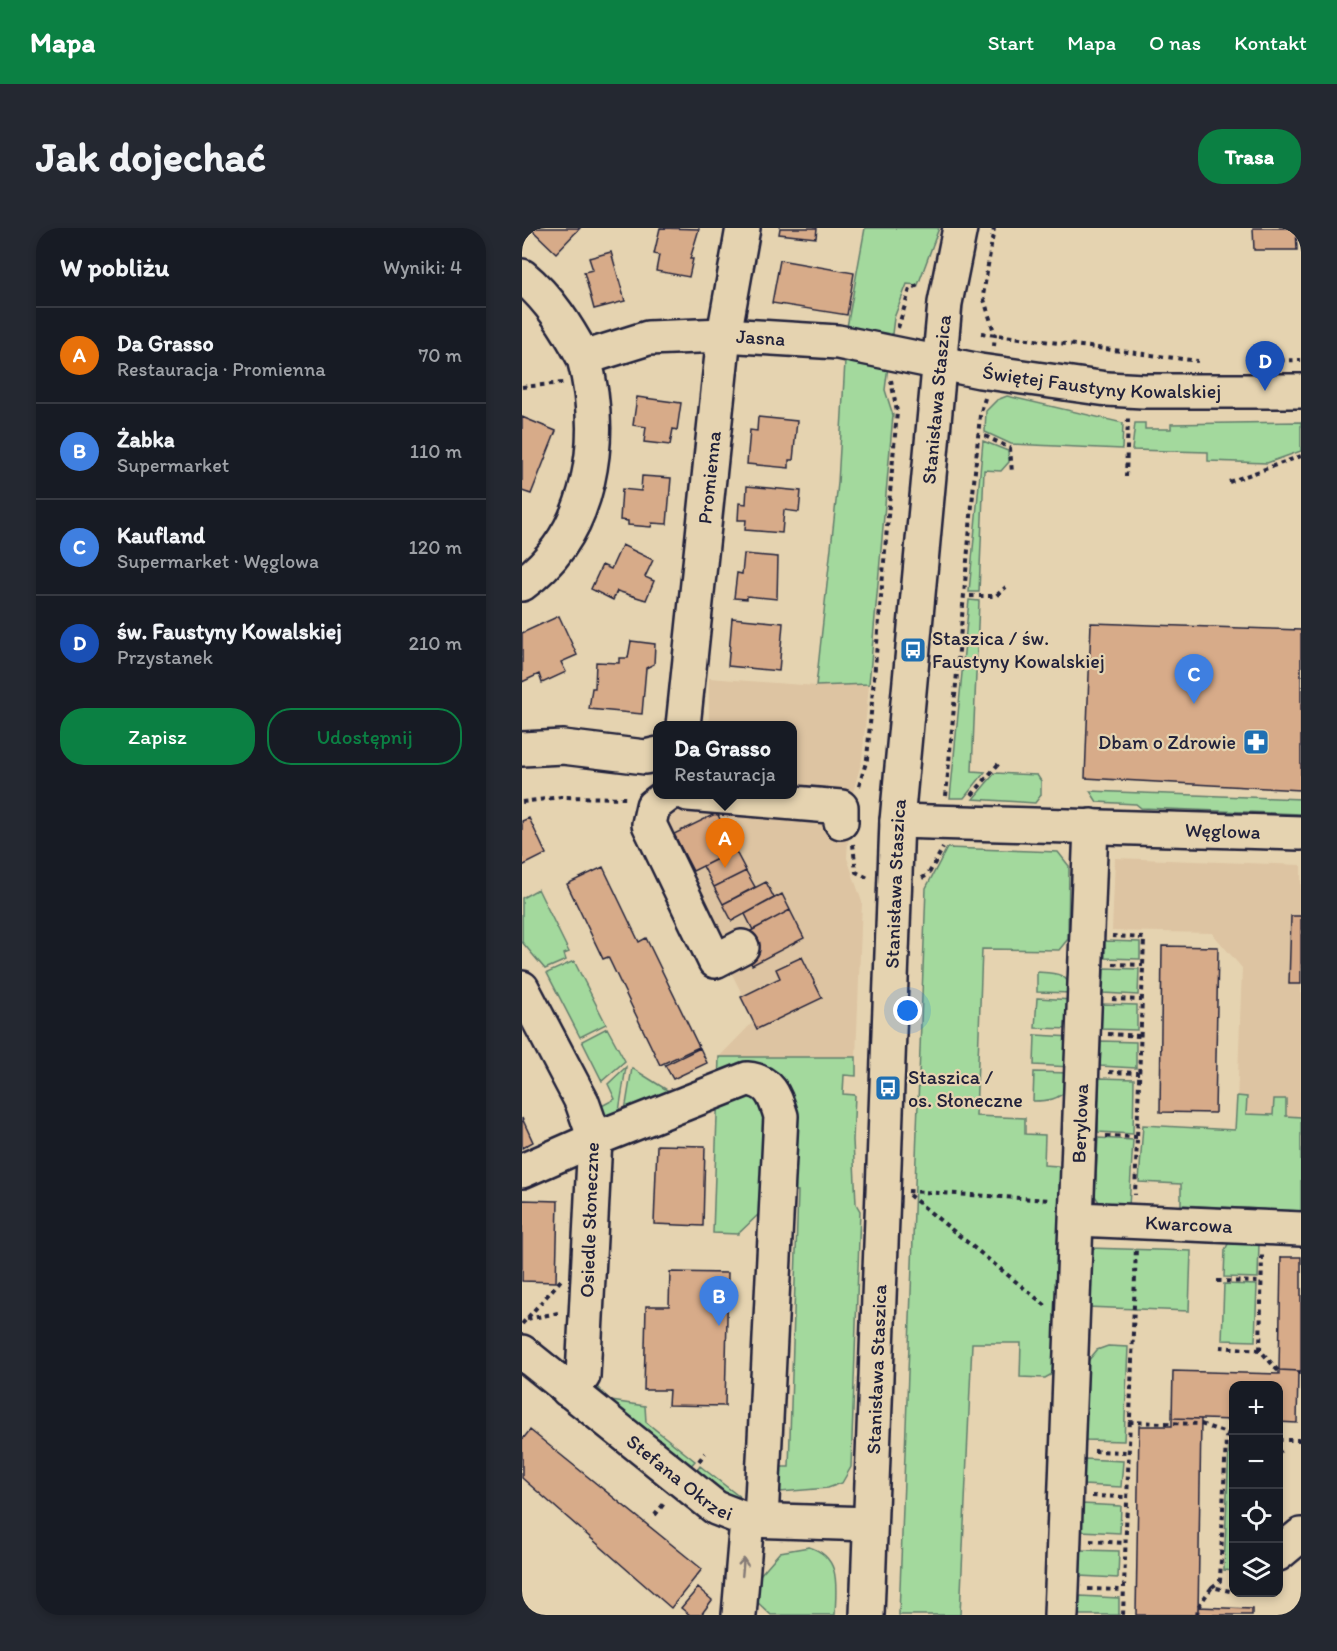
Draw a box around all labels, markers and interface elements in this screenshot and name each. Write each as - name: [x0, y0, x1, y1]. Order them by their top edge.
- text: Mapa: [30, 25, 95, 59]
- text: Start: [988, 30, 1034, 55]
- text: Mapa: [1067, 30, 1116, 55]
- text: O nas: [1149, 30, 1201, 55]
- text: Kontakt: [1234, 30, 1307, 55]
- button: Trasa: [1198, 129, 1301, 184]
- text: Jak dojechać: [36, 131, 266, 182]
- text: W pobliżu: [60, 251, 169, 283]
- text: Wyniki: 4: [383, 255, 462, 279]
- street label: Stanisława Staszica: [916, 313, 956, 485]
- street label: Jasna: [735, 324, 786, 351]
- text: Da Grasso: [117, 330, 214, 357]
- pin: D: [1246, 342, 1284, 391]
- text: A: [73, 343, 86, 367]
- text: 70 m: [418, 343, 462, 367]
- text: Restauracja · Promienna: [117, 357, 326, 381]
- street label: Świętej Faustyny Kowalskiej: [981, 360, 1221, 403]
- text: Żabka: [117, 426, 174, 453]
- street label: Promienna: [692, 429, 726, 525]
- text: B: [73, 439, 86, 463]
- text: 110 m: [410, 439, 462, 463]
- text: Supermarket: [117, 453, 229, 477]
- text: Kaufland: [117, 522, 205, 549]
- text: C: [73, 535, 86, 559]
- text: 120 m: [409, 535, 462, 559]
- text: Supermarket · Węglowa: [117, 549, 319, 573]
- text: św. Faustyny Kowalskiej: [117, 618, 342, 645]
- place label: Staszica / św. Faustyny Kowalskiej: [932, 626, 1105, 673]
- text: D: [73, 631, 86, 655]
- text: 210 m: [409, 631, 462, 655]
- bus stop icon: Staszica / św. Faustyny Kowalskiej: [898, 635, 928, 665]
- text: Przystanek: [117, 645, 213, 669]
- pin: C: [1174, 654, 1214, 704]
- button: Zapisz: [60, 708, 255, 765]
- button: Udostępnij: [267, 708, 462, 765]
- popup: [653, 721, 797, 799]
- pharmacy icon: Dbam o Zdrowie: [1241, 727, 1271, 757]
- place label: Dbam o Zdrowie: [1098, 730, 1236, 754]
- text: Da Grasso: [674, 735, 771, 762]
- text: Restauracja: [674, 762, 776, 786]
- street label: Stanisława Staszica: [879, 797, 911, 969]
- pin: A: [706, 818, 744, 868]
- street label: Węglowa: [1185, 818, 1261, 844]
- your location: [893, 996, 922, 1025]
- place label: Staszica / os. Słoneczne: [908, 1065, 1023, 1112]
- bus stop icon: Staszica / os. Słoneczne: [873, 1073, 903, 1103]
- street label: Berylowa: [1066, 1082, 1093, 1164]
- street label: Osiedle Słoneczne: [574, 1142, 604, 1298]
- street label: Kwarcowa: [1145, 1210, 1234, 1238]
- pin: B: [700, 1276, 738, 1326]
- street label: Stanisława Staszica: [861, 1283, 892, 1455]
- map controls: [1229, 1381, 1283, 1597]
- button: +: [1229, 1381, 1283, 1435]
- street label: Stefana Okrzei: [622, 1429, 736, 1525]
- button: −: [1229, 1435, 1283, 1489]
- button: locate: [1229, 1489, 1283, 1543]
- button: layers: [1229, 1543, 1283, 1597]
- one-way arrow: [738, 1558, 749, 1578]

